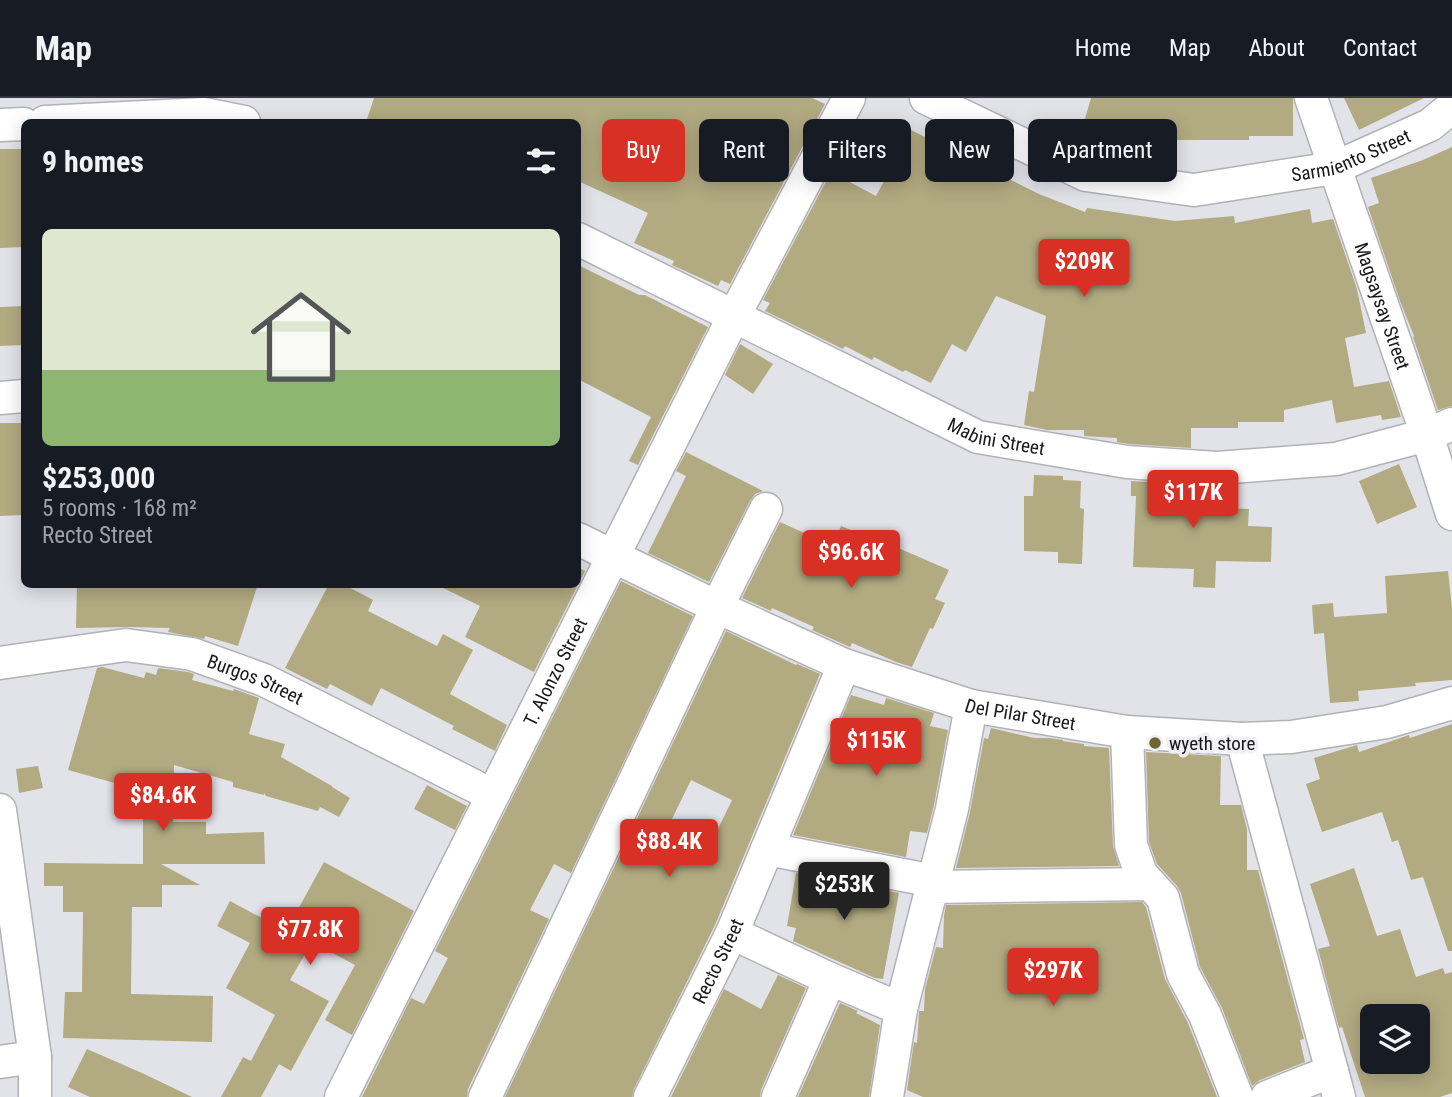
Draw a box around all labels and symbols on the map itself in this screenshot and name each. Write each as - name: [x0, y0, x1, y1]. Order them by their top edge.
- street label: Sarmiento Street: [1290, 124, 1414, 187]
- pin: $209K: [1035, 240, 1133, 299]
- street label: Magsaysay Street: [1350, 240, 1415, 373]
- street label: Mabini Street: [944, 413, 1046, 460]
- pin: $117K: [1144, 470, 1242, 530]
- pin: $96.6K: [794, 531, 908, 590]
- street label: T. Alonzo Street: [519, 614, 592, 730]
- street label: Burgos Street: [204, 650, 307, 710]
- street label: Del Pilar Street: [962, 694, 1077, 735]
- pin: $115K: [827, 718, 925, 778]
- place label: wyeth store: [1169, 732, 1255, 755]
- marker: wyeth store: [1147, 735, 1163, 751]
- pin: $84.6K: [106, 774, 220, 833]
- pin: $88.4K: [612, 820, 726, 879]
- pin: $253K: [795, 862, 893, 922]
- pin: $77.8K: [253, 908, 367, 967]
- street label: Recto Street: [688, 915, 749, 1007]
- pin: $297K: [1004, 948, 1102, 1008]

